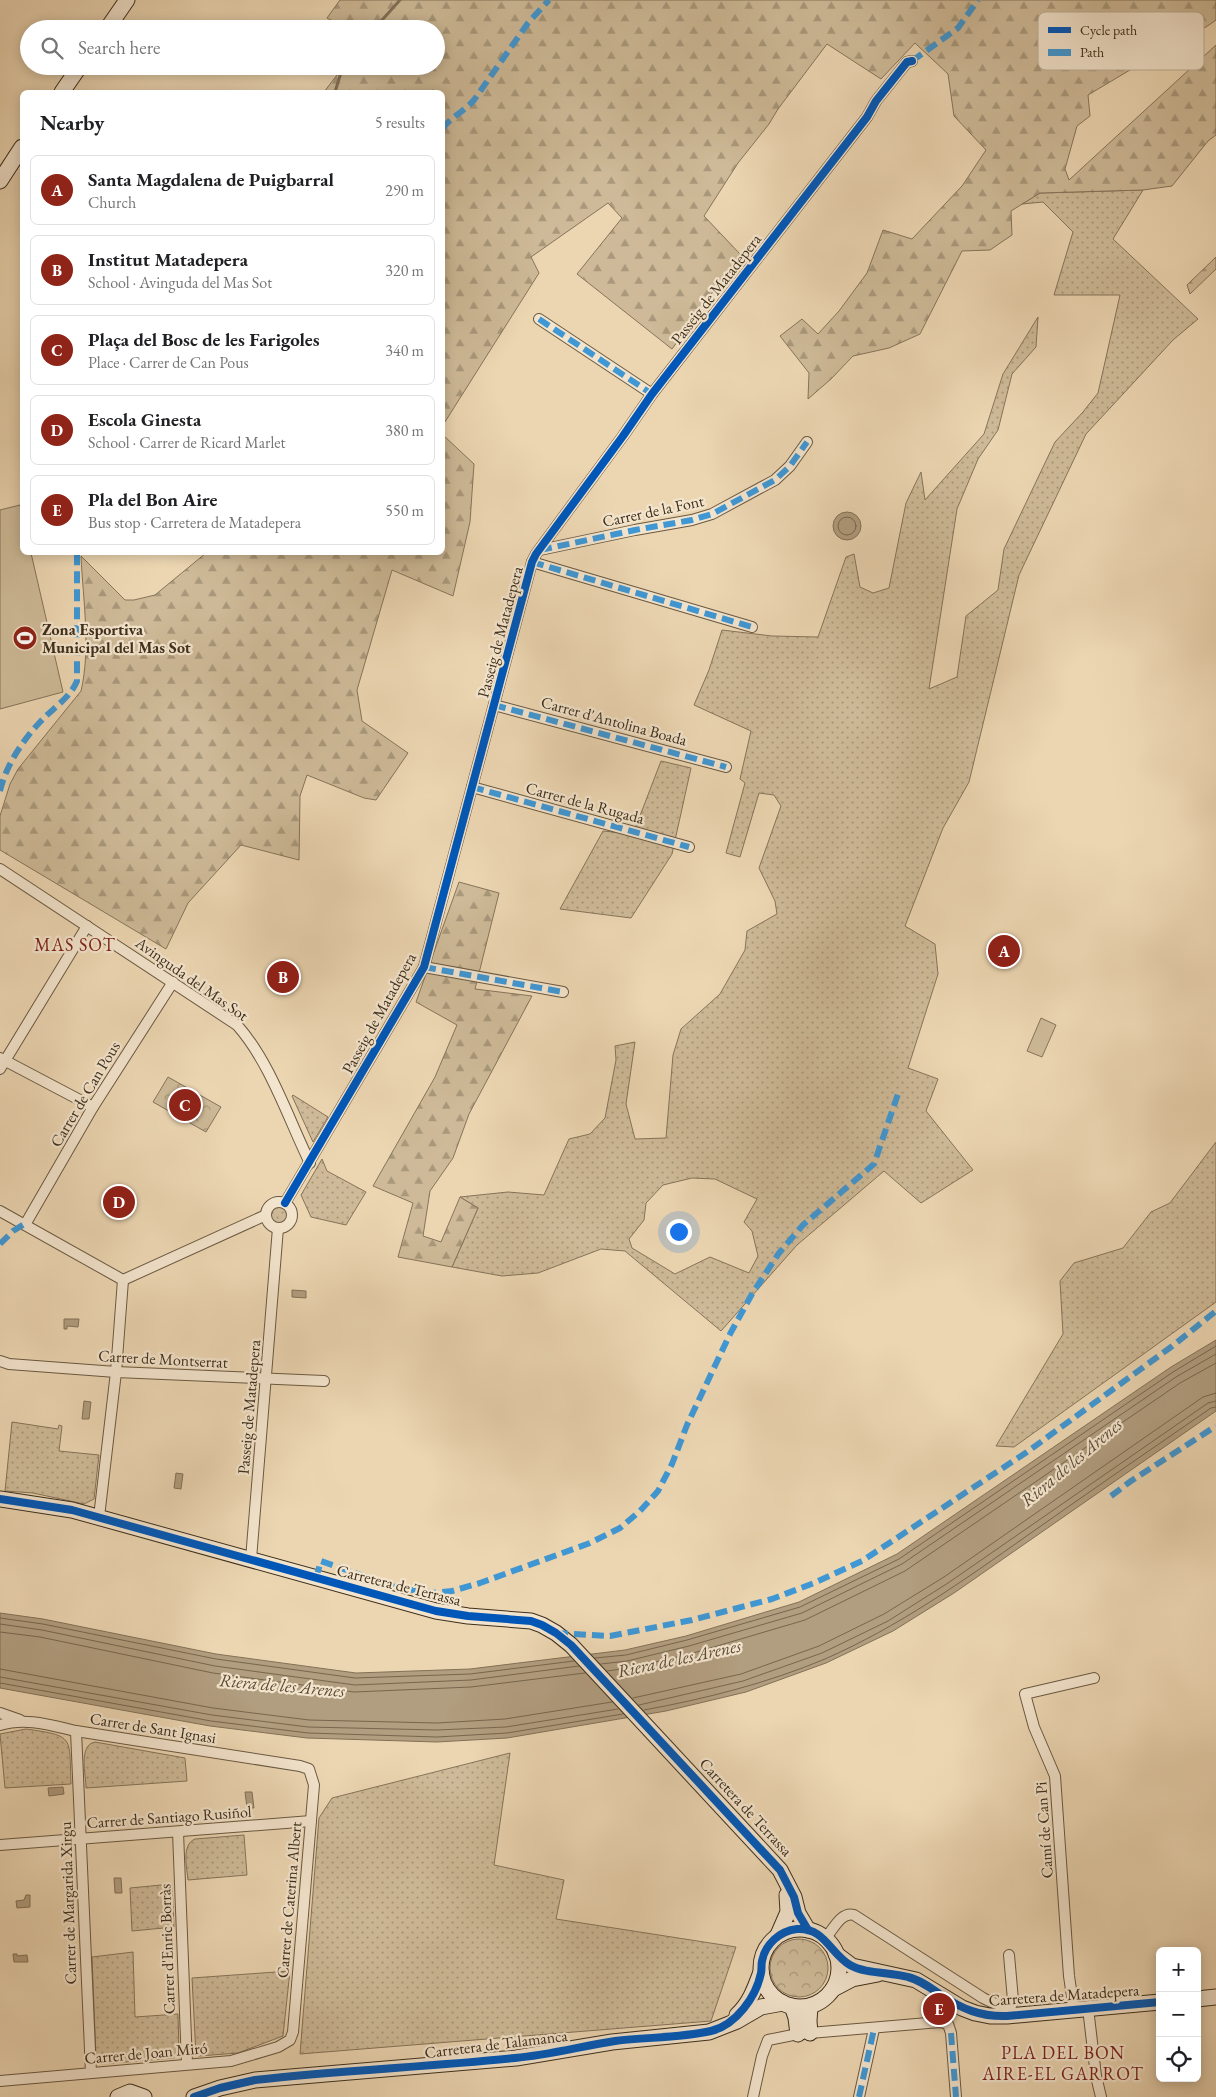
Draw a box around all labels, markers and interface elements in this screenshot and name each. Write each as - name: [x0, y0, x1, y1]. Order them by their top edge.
- legend: [1038, 12, 1204, 70]
- search box: [20, 20, 445, 75]
- text: Cycle path: [1080, 21, 1137, 39]
- icon: search: [38, 34, 66, 62]
- text: Search here: [78, 35, 160, 60]
- text: Path: [1080, 43, 1104, 61]
- text: Nearby: [40, 109, 104, 136]
- text: 5 results: [375, 112, 425, 133]
- text: Santa Magdalena de Puigbarral: [88, 167, 334, 192]
- text: A: [51, 180, 63, 201]
- text: 290 m: [385, 180, 424, 201]
- text: Church: [88, 192, 136, 213]
- street label: Passeig de Matadepera: [666, 229, 766, 349]
- text: Institut Matadepera: [88, 247, 248, 272]
- text: B: [52, 260, 62, 281]
- text: 320 m: [385, 260, 424, 281]
- text: School · Avinguda del Mas Sot: [88, 272, 272, 293]
- text: Plaça del Bosc de les Farigoles: [88, 327, 320, 352]
- text: C: [51, 340, 63, 361]
- text: 340 m: [385, 340, 424, 361]
- text: Place · Carrer de Can Pous: [88, 352, 249, 373]
- text: Escola Ginesta: [88, 407, 201, 432]
- text: D: [51, 420, 63, 441]
- text: 380 m: [385, 420, 424, 441]
- text: School · Carrer de Ricard Marlet: [88, 432, 286, 453]
- text: Pla del Bon Aire: [88, 487, 217, 512]
- street label: Carrer de la Font: [600, 490, 706, 532]
- text: E: [52, 500, 62, 521]
- text: 550 m: [385, 500, 424, 521]
- text: Bus stop · Carretera de Matadepera: [88, 512, 301, 533]
- street label: Passeig de Matadepera: [472, 563, 528, 700]
- place label: Zona Esportiva Municipal del Mas Sot: [42, 619, 191, 658]
- sports icon: Zona Esportiva Municipal del Mas Sot: [12, 625, 38, 651]
- street label: Carrer d'Antolina Boada: [539, 691, 690, 751]
- street label: Carrer de la Rugada: [523, 777, 647, 829]
- street label: Avinguda del Mas Sot: [131, 932, 253, 1026]
- pin: A: [988, 932, 1020, 970]
- district label: MAS SOT: [34, 933, 116, 956]
- street label: Passeig de Matadepera: [337, 948, 421, 1077]
- pin: B: [267, 958, 299, 996]
- street label: Carrer de Can Pous: [45, 1037, 125, 1151]
- pin: C: [169, 1086, 201, 1124]
- pin: D: [103, 1183, 135, 1221]
- your location: [666, 1219, 692, 1245]
- street label: Passeig de Matadepera: [233, 1338, 265, 1475]
- street label: Carrer de Montserrat: [98, 1345, 228, 1373]
- water label: Riera de les Arenes: [1015, 1412, 1127, 1511]
- street label: Carretera de Terrassa: [335, 1559, 464, 1611]
- water label: Riera de les Arenes: [615, 1633, 744, 1682]
- water label: Riera de les Arenes: [218, 1668, 347, 1702]
- street label: Carrer de Sant Ignasi: [88, 1708, 218, 1748]
- street label: Carretera de Terrassa: [695, 1753, 798, 1861]
- street label: Camí de Can Pi: [1030, 1781, 1058, 1879]
- street label: Carrer de Santiago Rusiñol: [86, 1801, 252, 1833]
- street label: Carrer de Margarida Xirgu: [55, 1821, 81, 1985]
- street label: Carrer de Caterina Albert: [272, 1821, 306, 1979]
- street label: Carrer d'Enric Borràs: [154, 1883, 180, 2015]
- map controls: [1156, 1947, 1201, 2082]
- button: +: [1156, 1947, 1201, 1992]
- street label: Carretera de Matadepera: [988, 1979, 1141, 2011]
- pin: E: [923, 1990, 955, 2028]
- button: −: [1156, 1992, 1201, 2037]
- street label: Carretera de Talamanca: [423, 2025, 569, 2063]
- street label: Carrer de Joan Miró: [84, 2037, 208, 2069]
- button: locate: [1156, 2037, 1201, 2082]
- district label: PLA DEL BON AIRE-EL GARROT: [981, 2041, 1144, 2085]

